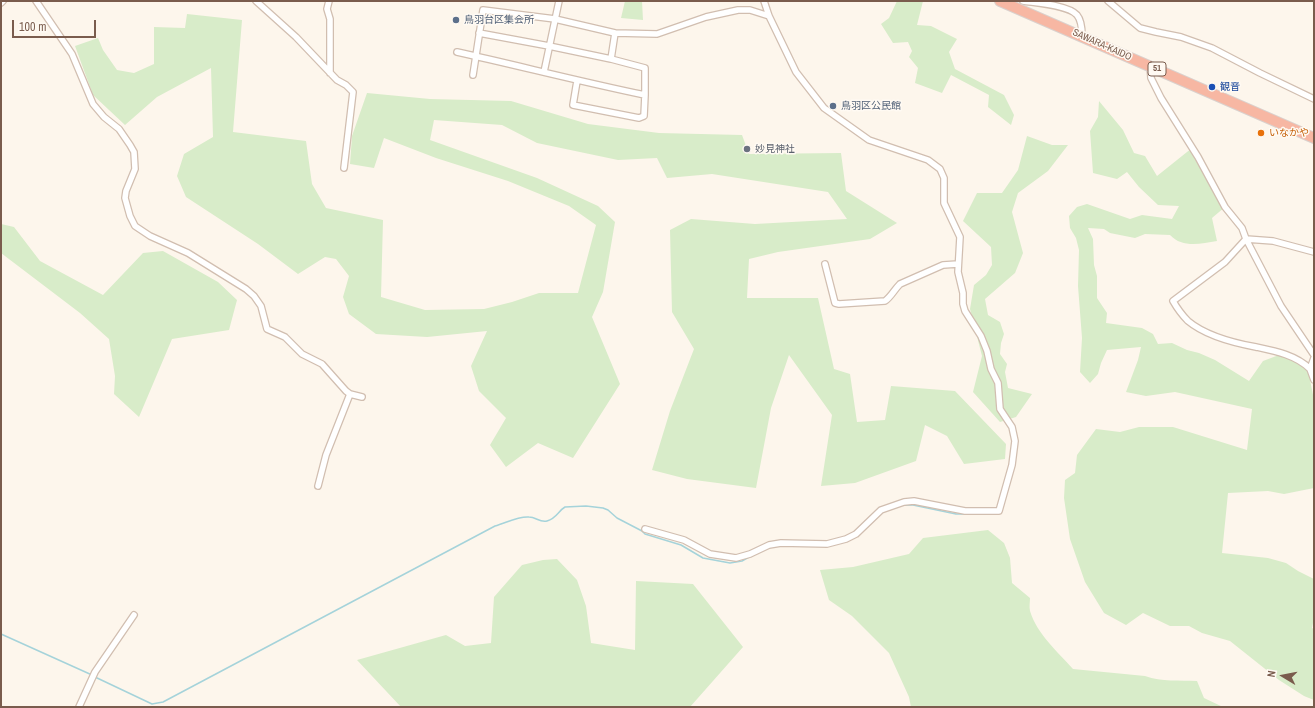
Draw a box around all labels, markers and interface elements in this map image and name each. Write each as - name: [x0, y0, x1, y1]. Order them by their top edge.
- scale bar: [14, 12, 98, 38]
- place label: 鳥羽台区集会所: [464, 14, 534, 26]
- marker: 鳥羽台区集会所: [451, 15, 461, 25]
- text: 100 m: [19, 19, 46, 35]
- street label: SAWARA-KAIDO: [1071, 27, 1133, 63]
- road number: 51: [1148, 62, 1166, 76]
- place label: 観音: [1220, 81, 1240, 93]
- marker: 観音: [1207, 82, 1217, 92]
- place label: 鳥羽区公民館: [841, 100, 901, 112]
- marker: 鳥羽区公民館: [828, 101, 838, 111]
- place label: いなかや: [1269, 127, 1309, 139]
- marker: いなかや: [1256, 128, 1266, 138]
- place label: 妙見神社: [755, 143, 795, 155]
- marker: 妙見神社: [742, 144, 752, 154]
- north arrow: [1263, 656, 1303, 696]
- text: N: [1264, 670, 1279, 678]

